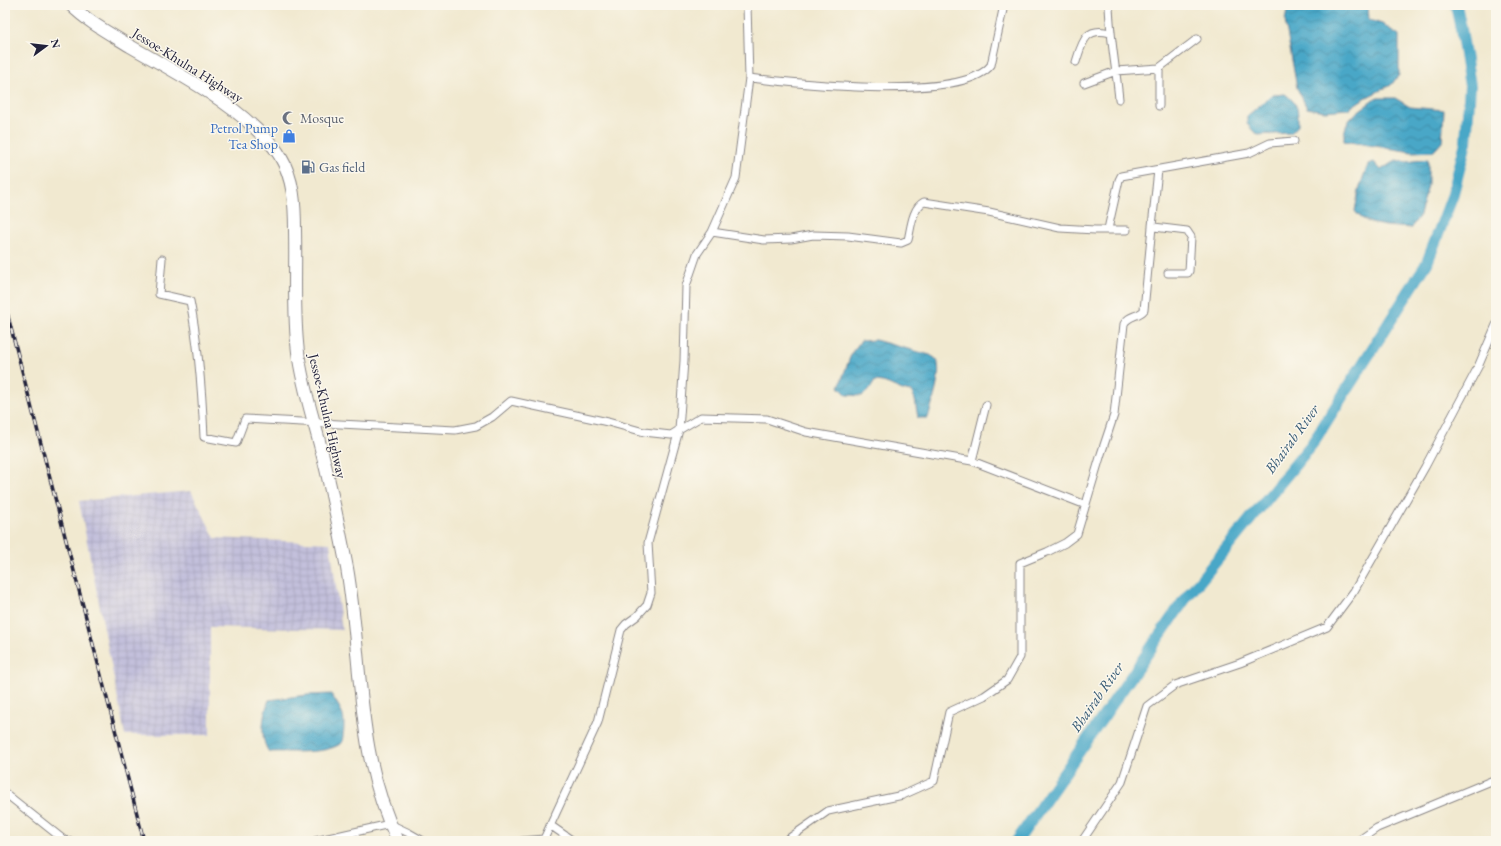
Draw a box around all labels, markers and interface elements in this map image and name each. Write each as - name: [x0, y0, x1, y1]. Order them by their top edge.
- street label: Jessoe-Khulna Highway: [128, 23, 248, 107]
- north arrow: [26, 26, 66, 66]
- text: N: [48, 37, 64, 50]
- place label: Mosque: [300, 109, 344, 127]
- mosque icon: Mosque: [281, 110, 297, 126]
- place label: Petrol Pump Tea Shop: [210, 119, 278, 153]
- shop icon: Petrol Pump Tea Shop: [281, 128, 297, 144]
- place label: Gas field: [319, 158, 366, 176]
- fuel station icon: Gas field: [300, 159, 316, 175]
- street label: Jessoe-Khulna Highway: [305, 351, 351, 481]
- water label: Bhairab River: [1260, 399, 1324, 478]
- water label: Bhairab River: [1065, 657, 1128, 736]

